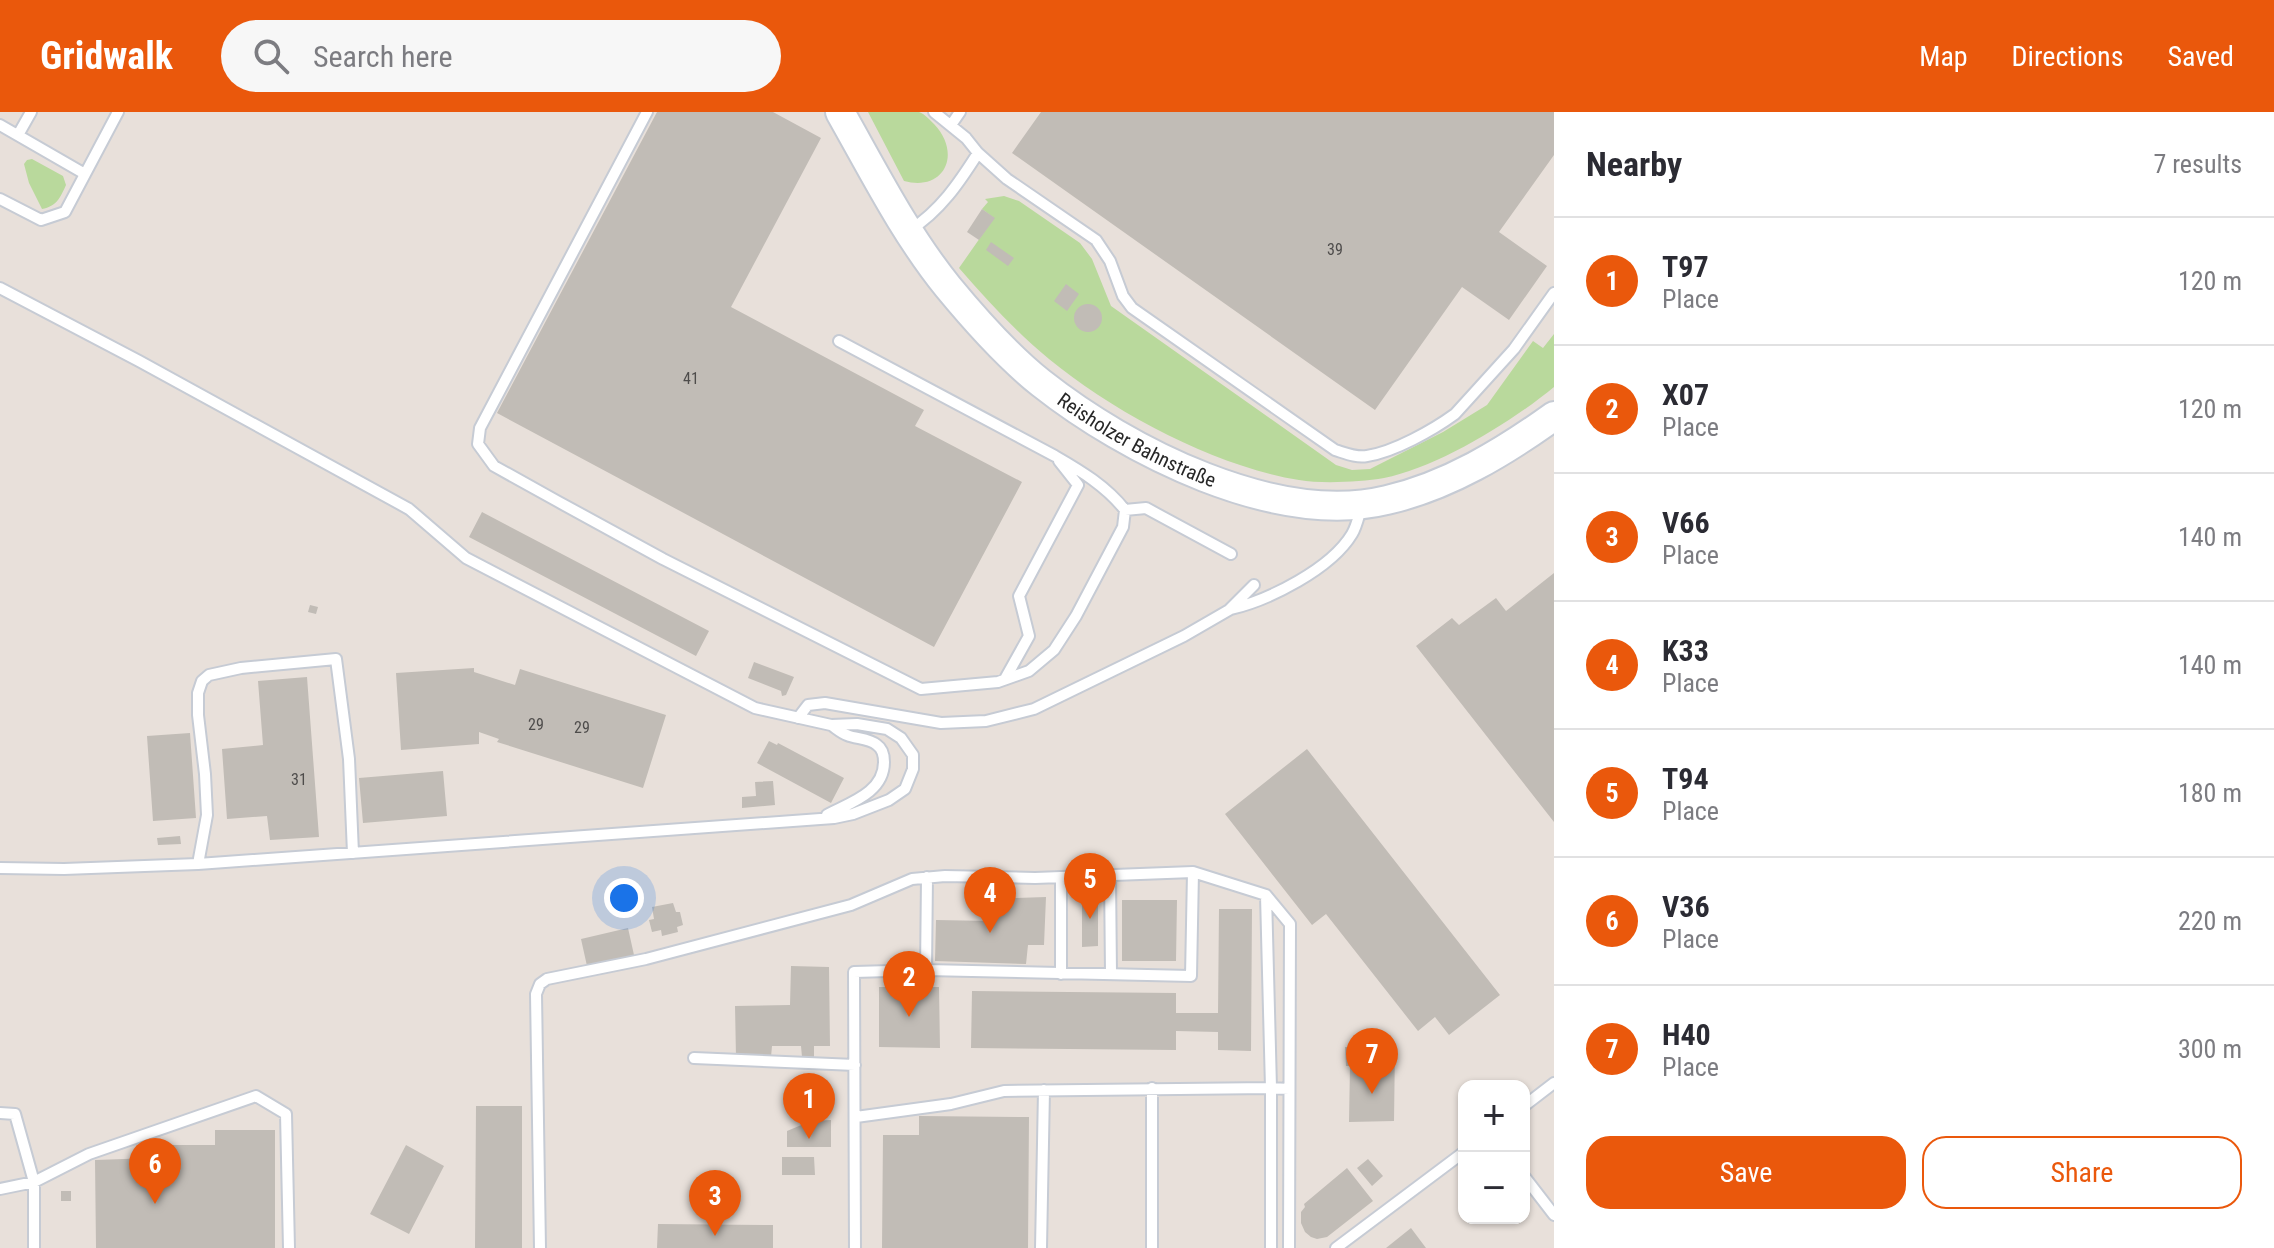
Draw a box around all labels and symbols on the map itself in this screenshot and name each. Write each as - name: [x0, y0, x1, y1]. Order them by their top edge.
- house number: 39: [1327, 240, 1343, 259]
- house number: 41: [683, 369, 699, 388]
- street label: Reisholzer Bahnstraße: [1053, 388, 1219, 492]
- house number: 29: [528, 715, 544, 734]
- house number: 29: [574, 718, 590, 737]
- house number: 31: [291, 770, 307, 789]
- pin: 5: [1064, 853, 1116, 919]
- pin: 4: [964, 867, 1016, 933]
- your location: [604, 878, 644, 918]
- pin: 2: [883, 951, 935, 1017]
- pin: 7: [1346, 1028, 1398, 1094]
- pin: 1: [783, 1073, 835, 1139]
- pin: 6: [129, 1138, 181, 1204]
- pin: 3: [689, 1170, 741, 1236]

